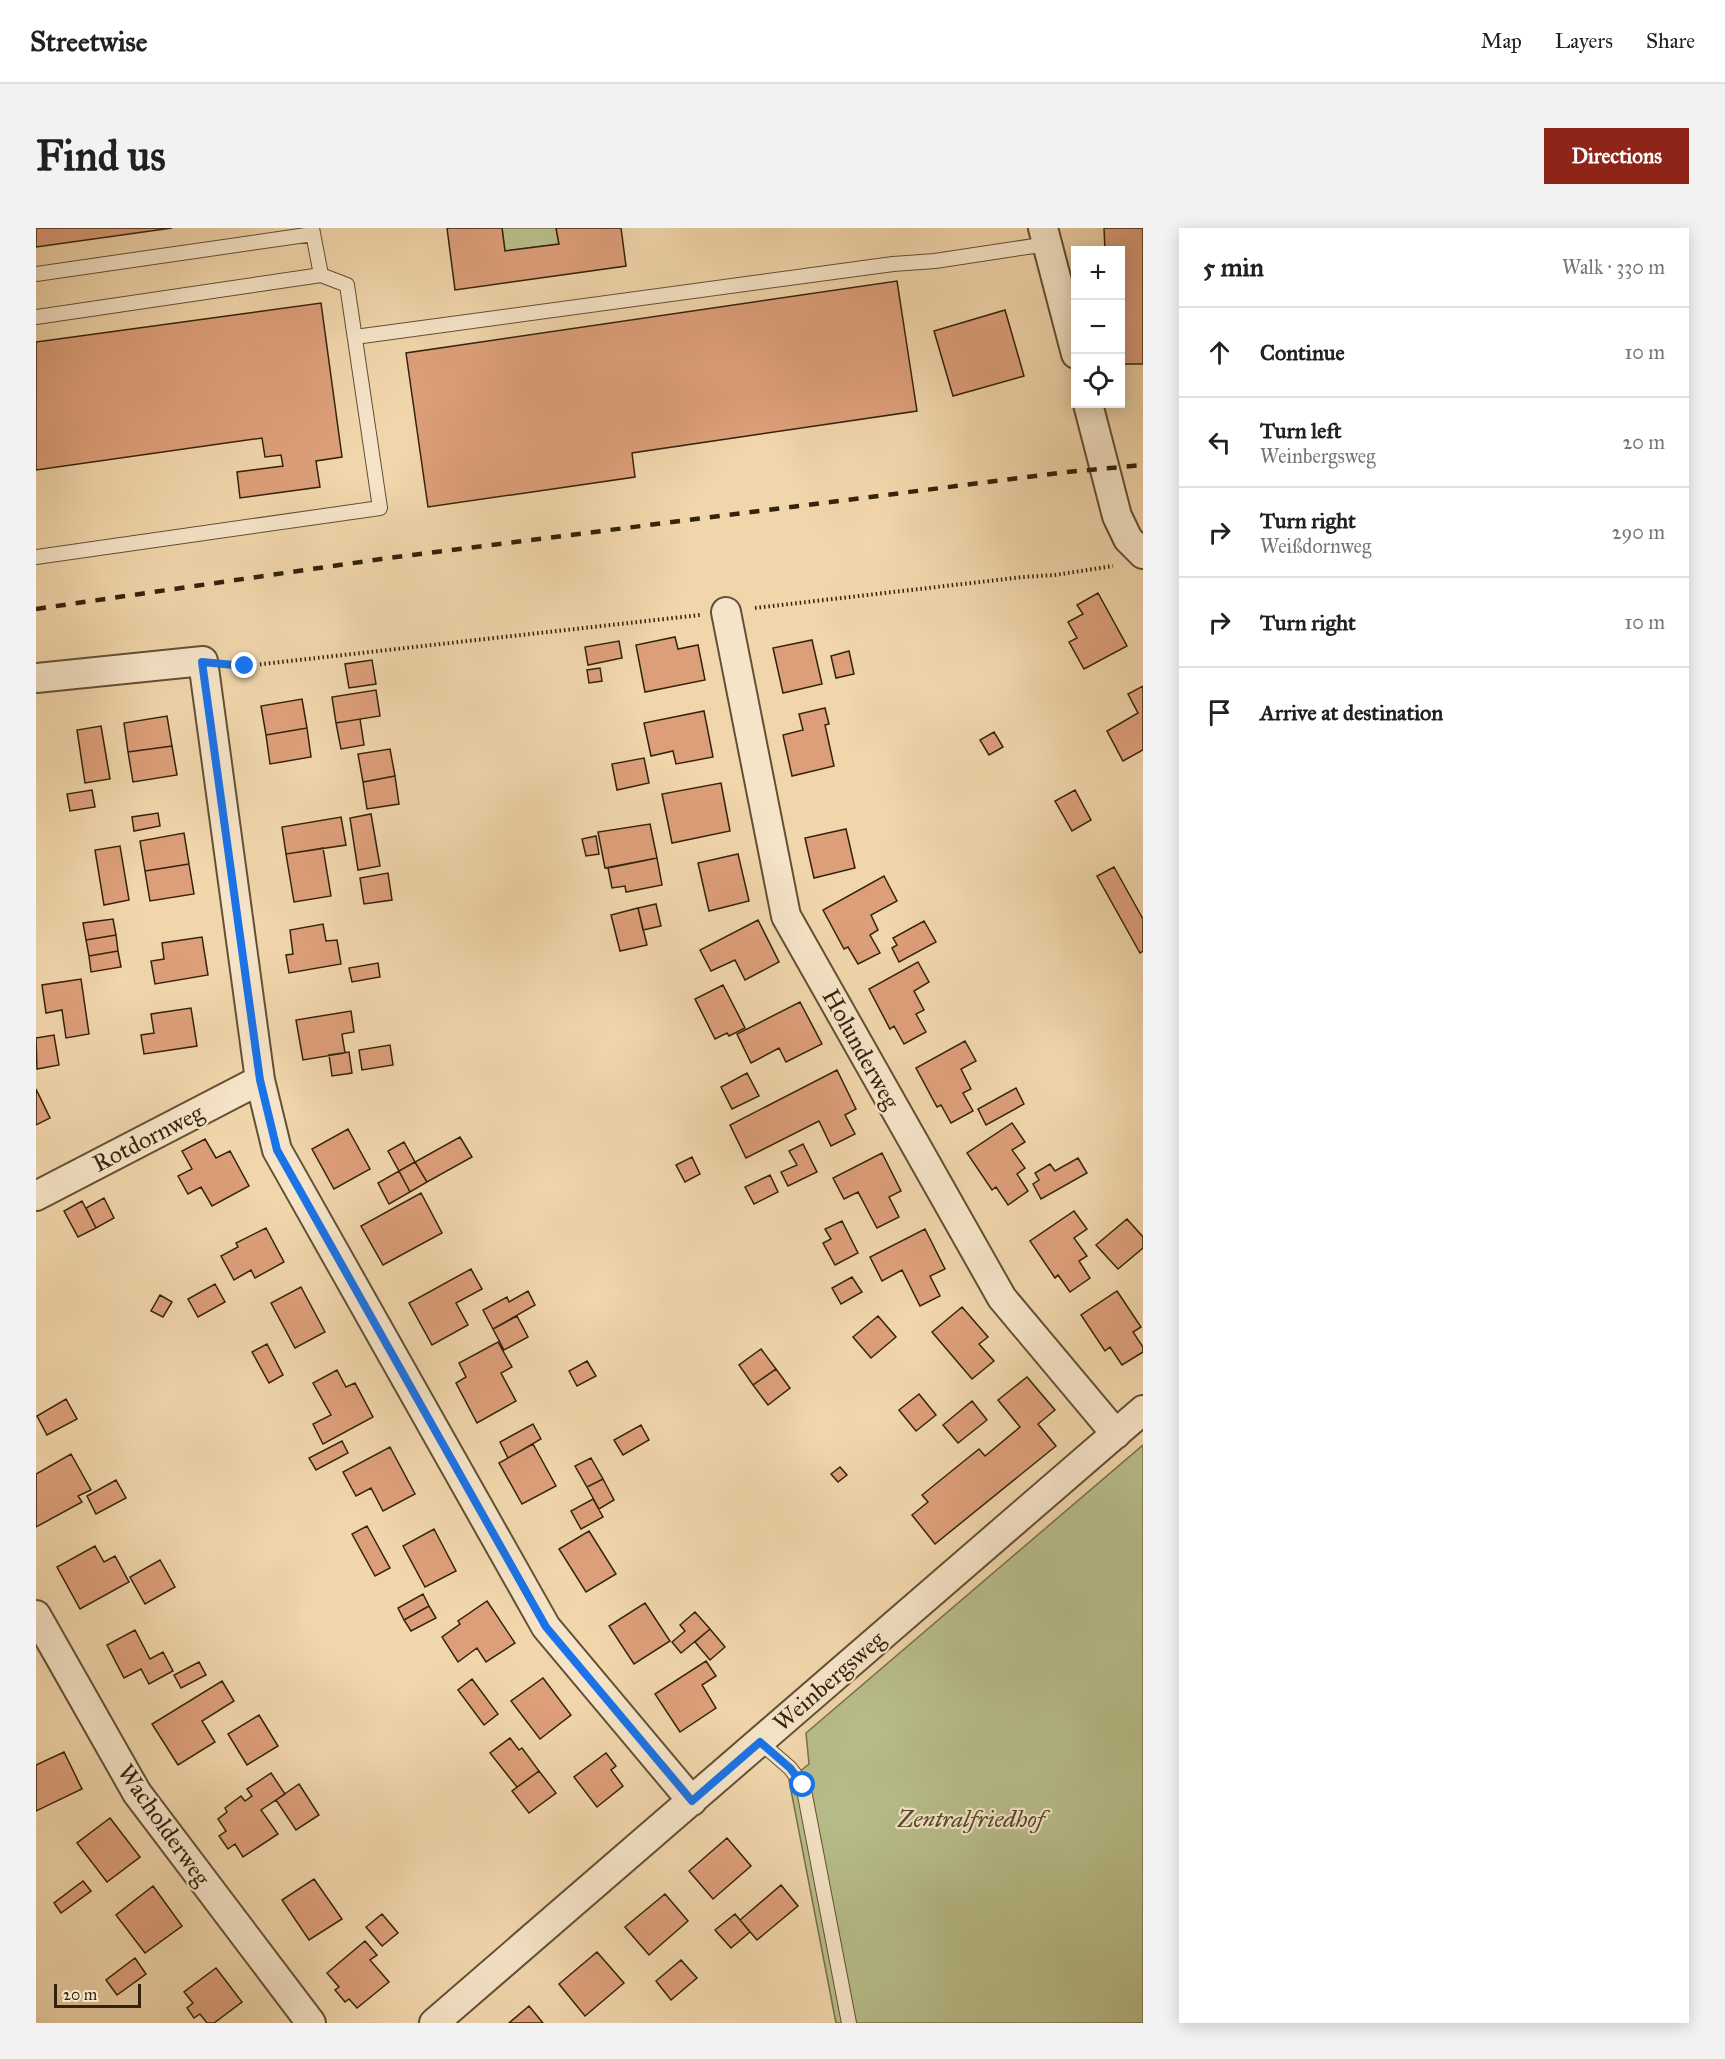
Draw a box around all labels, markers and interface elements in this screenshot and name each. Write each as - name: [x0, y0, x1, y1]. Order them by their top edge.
- text: Streetwise: [30, 24, 147, 59]
- text: Map: [1481, 28, 1522, 54]
- text: Layers: [1555, 28, 1613, 54]
- text: Share: [1646, 28, 1695, 54]
- button: Directions: [1544, 128, 1689, 184]
- text: Find us: [36, 130, 166, 182]
- map controls: [1071, 246, 1125, 408]
- button: +: [1071, 246, 1125, 300]
- text: 5 min: [1203, 251, 1264, 283]
- text: Walk · 330 m: [1562, 255, 1665, 279]
- button: −: [1071, 300, 1125, 354]
- icon: ahead: [1203, 336, 1236, 369]
- text: Continue: [1260, 339, 1345, 366]
- text: 10 m: [1624, 340, 1665, 364]
- button: locate: [1071, 354, 1125, 408]
- text: Turn left: [1260, 417, 1342, 444]
- icon: left: [1203, 426, 1236, 459]
- text: 20 m: [1622, 430, 1665, 454]
- text: Weinbergsweg: [1260, 444, 1376, 468]
- text: Turn right: [1260, 507, 1356, 534]
- icon: right: [1203, 516, 1236, 549]
- text: 290 m: [1612, 520, 1665, 544]
- text: Weißdornweg: [1260, 534, 1371, 558]
- icon: right: [1203, 606, 1236, 639]
- text: Turn right: [1260, 609, 1356, 636]
- text: 10 m: [1624, 610, 1665, 634]
- route end: [231, 652, 257, 678]
- icon: arrive: [1203, 696, 1236, 729]
- text: Arrive at destination: [1260, 699, 1443, 726]
- street label: Holunderweg: [816, 984, 907, 1115]
- street label: Rotdornweg: [88, 1097, 209, 1179]
- street label: Weinbergsweg: [767, 1624, 892, 1738]
- street label: Wacholderweg: [111, 1758, 217, 1892]
- route start: [789, 1771, 815, 1797]
- park label: Zentralfriedhof: [897, 1804, 1051, 1834]
- scale bar: [54, 1981, 141, 2008]
- text: 20 m: [63, 1985, 97, 2004]

